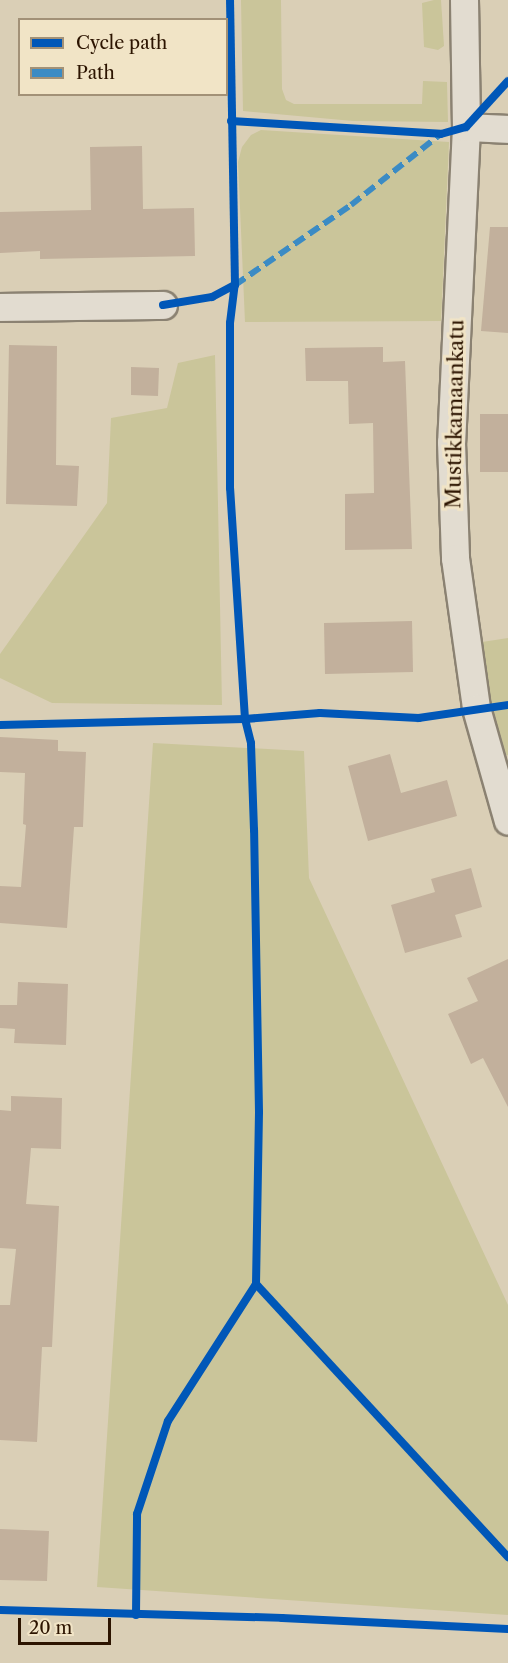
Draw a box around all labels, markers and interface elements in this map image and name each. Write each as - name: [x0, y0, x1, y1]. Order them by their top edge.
- legend: [18, 18, 228, 96]
- text: Cycle path: [76, 32, 167, 54]
- text: Path: [76, 62, 115, 84]
- street label: Mustikkamaankatu: [441, 319, 469, 509]
- scale bar: [21, 1606, 114, 1644]
- text: 20 m: [29, 1617, 72, 1639]

